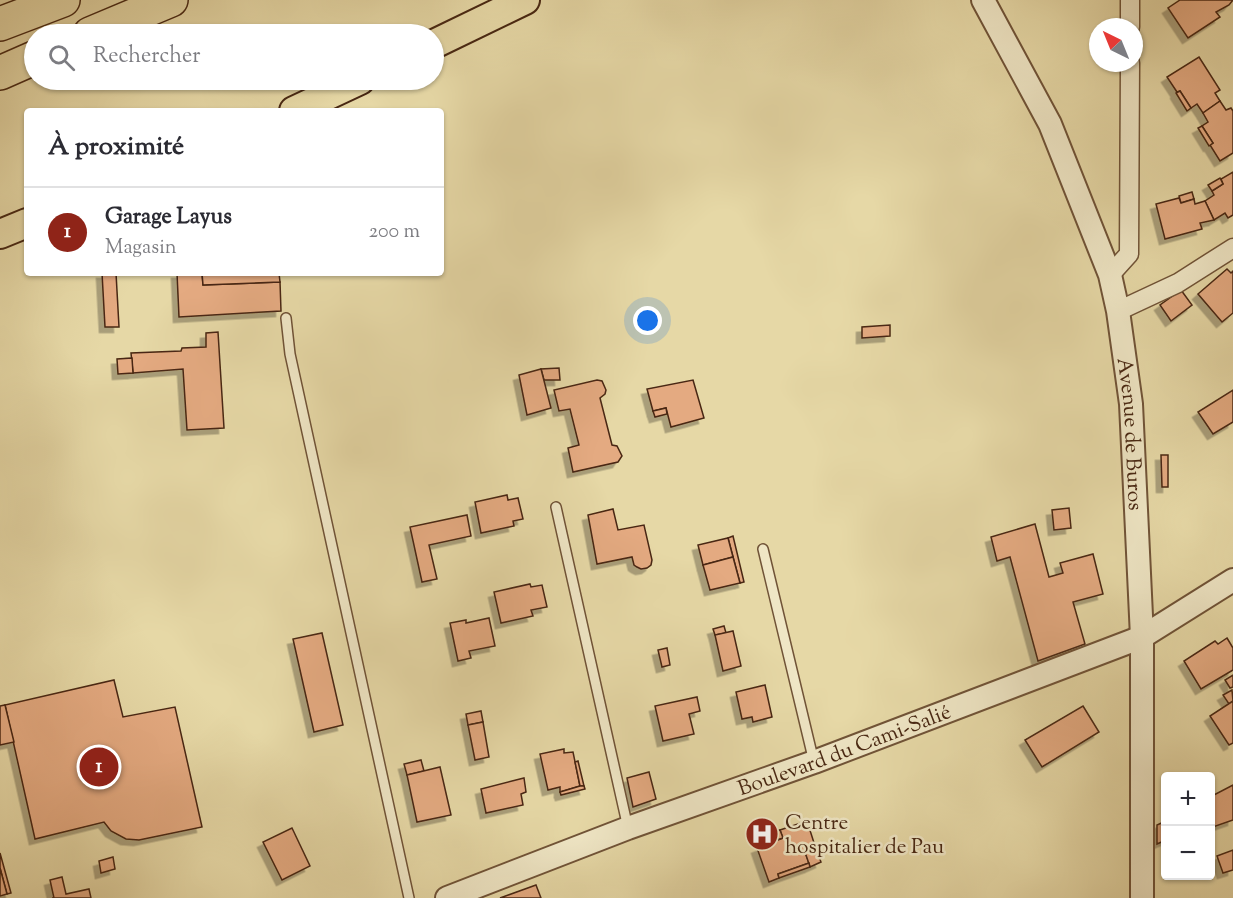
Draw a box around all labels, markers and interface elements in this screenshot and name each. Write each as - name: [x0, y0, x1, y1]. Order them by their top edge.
- north arrow: [1089, 18, 1143, 72]
- search box: [24, 24, 444, 90]
- icon: search: [45, 41, 78, 74]
- text: Rechercher: [93, 41, 200, 73]
- text: À proximité: [48, 129, 184, 166]
- text: Garage Layus: [105, 202, 232, 234]
- text: 1: [64, 218, 71, 247]
- text: 200 m: [369, 218, 420, 247]
- text: Magasin: [105, 234, 177, 263]
- your location: [633, 306, 662, 335]
- street label: Avenue de Buros: [1108, 356, 1149, 511]
- street label: Boulevard du Cami-Salié: [734, 698, 956, 805]
- pin: 1: [80, 744, 118, 789]
- map controls: [1161, 772, 1215, 880]
- button: +: [1161, 772, 1215, 826]
- place label: Centre hospitalier de Pau: [785, 809, 944, 863]
- hospital icon: Centre hospitalier de Pau: [744, 816, 780, 852]
- button: −: [1161, 826, 1215, 880]

